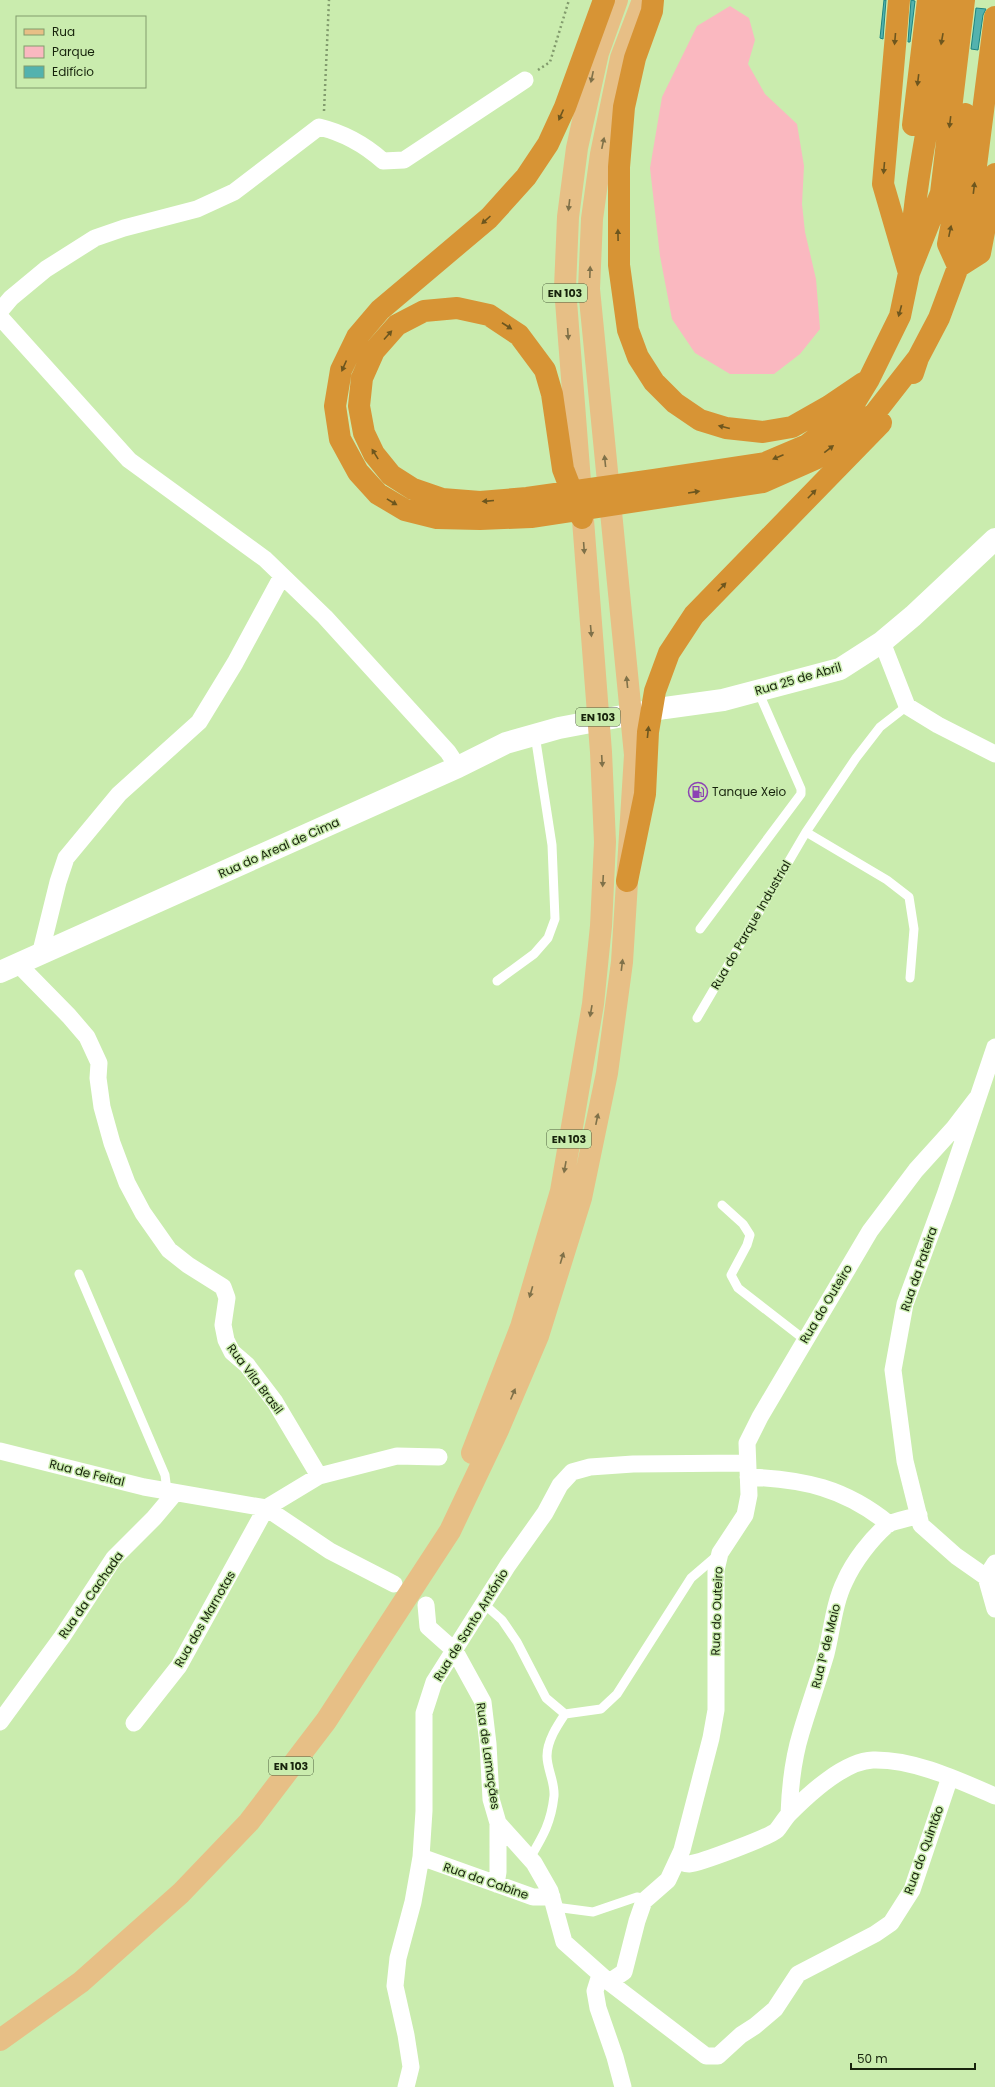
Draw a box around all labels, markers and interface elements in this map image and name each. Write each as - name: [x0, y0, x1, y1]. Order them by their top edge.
- legend: [16, 16, 146, 88]
- text: Rua: [52, 23, 75, 40]
- one-way arrow: [891, 33, 898, 45]
- one-way arrow: [939, 33, 945, 45]
- text: Parque: [52, 43, 95, 60]
- text: Edifício: [52, 63, 94, 80]
- one-way arrow: [589, 71, 595, 83]
- one-way arrow: [915, 74, 921, 86]
- one-way arrow: [558, 109, 564, 121]
- one-way arrow: [947, 116, 953, 128]
- one-way arrow: [601, 136, 607, 149]
- one-way arrow: [881, 162, 887, 174]
- one-way arrow: [971, 182, 977, 194]
- one-way arrow: [566, 199, 572, 211]
- one-way arrow: [481, 216, 491, 225]
- one-way arrow: [948, 225, 954, 237]
- one-way arrow: [615, 228, 621, 241]
- one-way arrow: [587, 265, 593, 278]
- road number: EN 103: [543, 284, 587, 302]
- one-way arrow: [897, 306, 903, 318]
- one-way arrow: [501, 323, 512, 330]
- one-way arrow: [564, 328, 571, 340]
- one-way arrow: [384, 330, 393, 340]
- one-way arrow: [341, 360, 347, 371]
- one-way arrow: [718, 423, 730, 429]
- one-way arrow: [824, 444, 835, 453]
- one-way arrow: [371, 448, 378, 459]
- one-way arrow: [773, 454, 784, 460]
- one-way arrow: [602, 455, 608, 467]
- one-way arrow: [688, 489, 700, 495]
- one-way arrow: [807, 489, 817, 499]
- one-way arrow: [387, 498, 397, 506]
- one-way arrow: [482, 498, 494, 504]
- one-way arrow: [580, 542, 587, 554]
- one-way arrow: [717, 582, 727, 592]
- one-way arrow: [587, 625, 594, 637]
- street label: Rua 25 de Abril: [753, 658, 843, 699]
- one-way arrow: [624, 676, 631, 688]
- road number: EN 103: [576, 708, 620, 726]
- one-way arrow: [645, 726, 651, 738]
- one-way arrow: [598, 755, 605, 767]
- fuel station icon: Tanque Xeio: [687, 781, 709, 803]
- place label: Tanque Xeio: [712, 783, 787, 800]
- street label: Rua do Areal de Cima: [215, 813, 342, 882]
- street label: Rua do Parque Industrial: [707, 857, 795, 993]
- one-way arrow: [600, 875, 607, 887]
- one-way arrow: [618, 959, 625, 971]
- one-way arrow: [588, 1005, 594, 1017]
- one-way arrow: [595, 1113, 601, 1125]
- road number: EN 103: [547, 1130, 591, 1148]
- one-way arrow: [562, 1160, 568, 1173]
- street label: Rua da Pateira: [896, 1224, 941, 1313]
- one-way arrow: [559, 1252, 565, 1264]
- street label: Rua do Outeiro: [795, 1261, 856, 1346]
- one-way arrow: [528, 1286, 534, 1298]
- street label: Rua Vila Brasil: [223, 1340, 287, 1417]
- one-way arrow: [511, 1387, 517, 1399]
- street label: Rua de Feital: [48, 1455, 127, 1490]
- street label: Rua da Cachada: [54, 1548, 127, 1642]
- street label: Rua de Santo António: [429, 1565, 512, 1684]
- street label: Rua do Outeiro: [706, 1566, 727, 1656]
- street label: Rua dos Marnotas: [170, 1567, 239, 1670]
- street label: Rua 1º de Maio: [807, 1602, 844, 1690]
- street label: Rua de Lamaçães: [473, 1701, 504, 1811]
- road number: EN 103: [269, 1757, 313, 1775]
- street label: Rua do Quintão: [900, 1803, 948, 1897]
- street label: Rua da Cabine: [441, 1858, 531, 1903]
- scale bar: [851, 2045, 975, 2071]
- text: 50 m: [857, 2050, 888, 2067]

